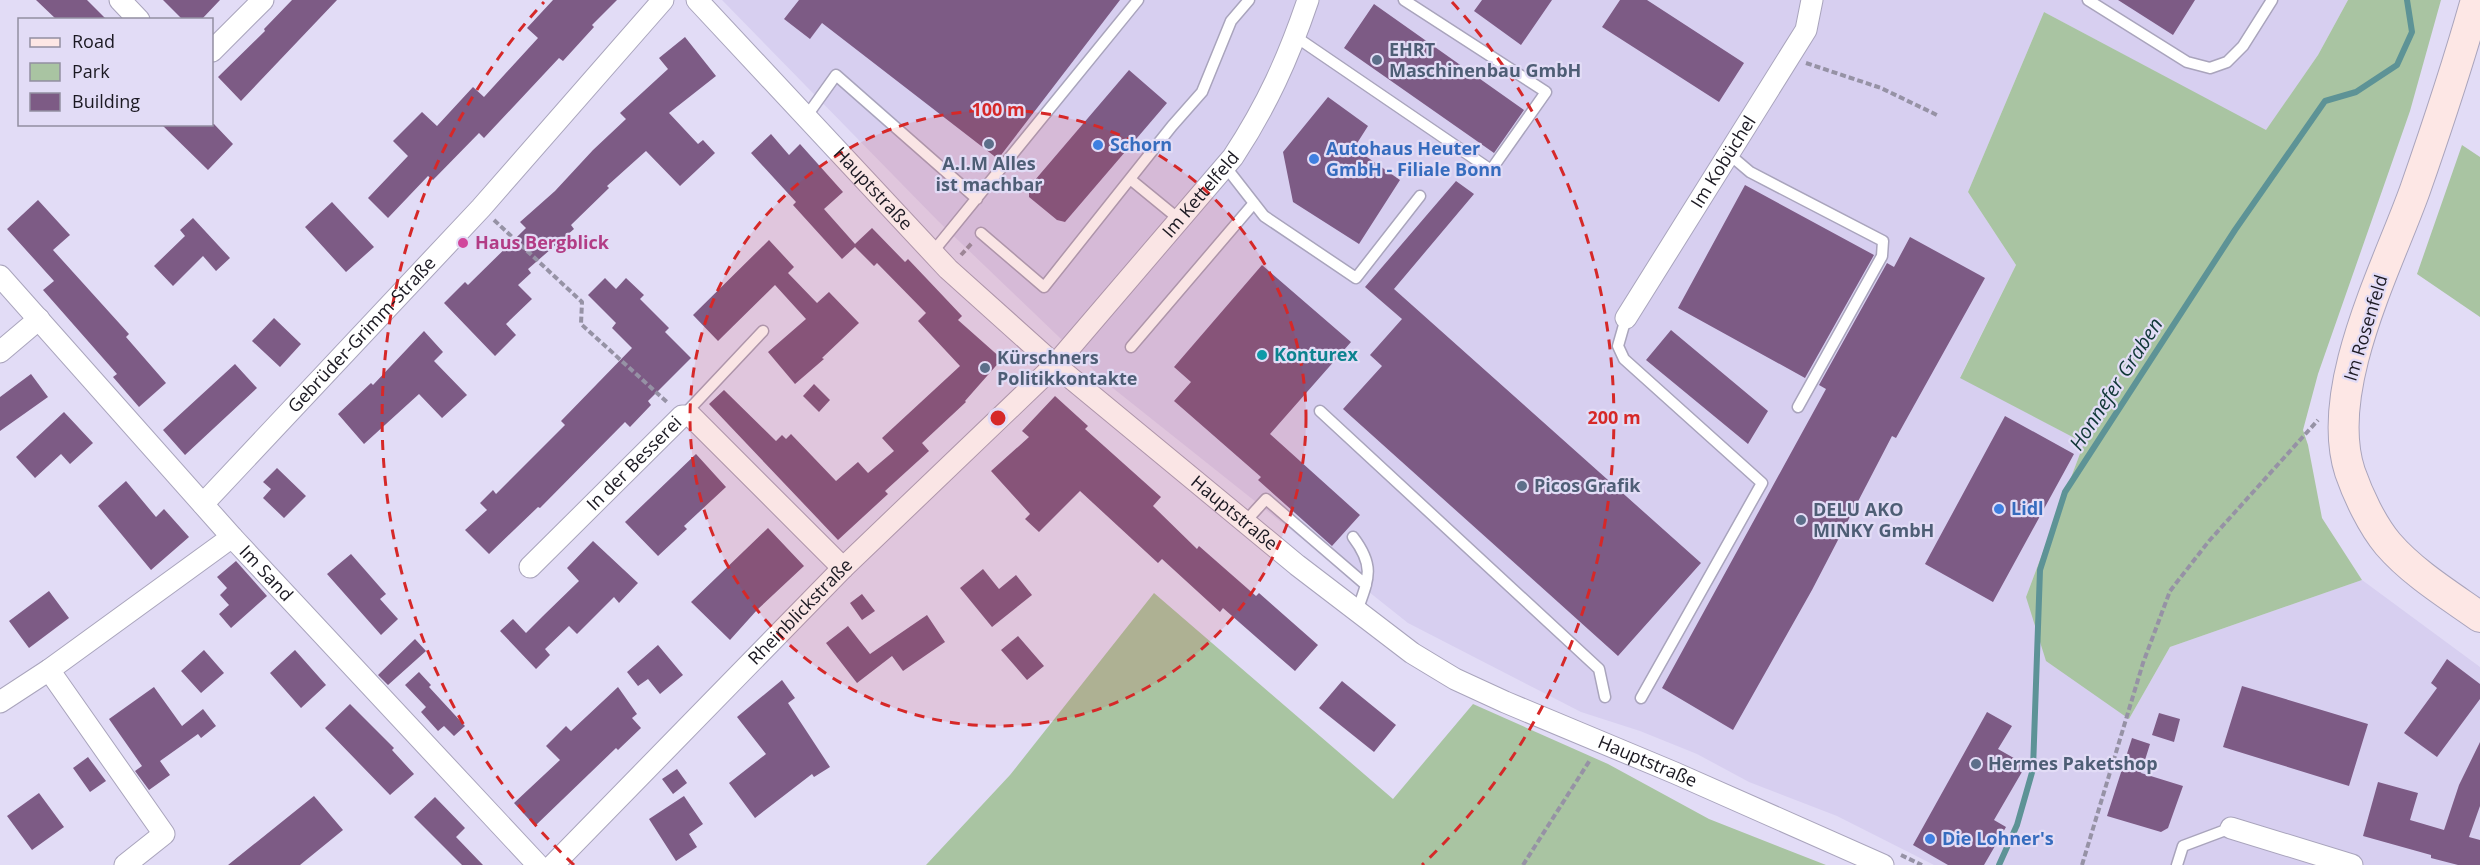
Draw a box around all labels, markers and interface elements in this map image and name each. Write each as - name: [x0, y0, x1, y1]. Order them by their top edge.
- legend: [18, 18, 213, 126]
- text: Road: [72, 29, 115, 53]
- place label: EHRT Maschinenbau GmbH: [1389, 37, 1581, 82]
- marker: EHRT Maschinenbau GmbH: [1370, 53, 1384, 67]
- text: Park: [72, 59, 110, 83]
- text: Building: [72, 89, 140, 113]
- text: 100 m: [971, 97, 1025, 121]
- street label: Im Kobüchel: [1685, 111, 1761, 212]
- place label: Schorn: [1110, 132, 1172, 156]
- place label: Autohaus Heuter GmbH - Filiale Bonn: [1326, 136, 1502, 181]
- marker: A.I.M Alles ist machbar: [982, 137, 996, 151]
- marker: Schorn: [1091, 138, 1105, 152]
- street label: Hauptstraße: [829, 141, 918, 235]
- street label: Im Kettelfeld: [1156, 146, 1244, 242]
- place label: A.I.M Alles ist machbar: [936, 151, 1043, 196]
- marker: Autohaus Heuter GmbH - Filiale Bonn: [1307, 152, 1321, 166]
- place label: Haus Bergblick: [475, 230, 610, 254]
- marker: Haus Bergblick: [456, 236, 470, 250]
- street label: Gebrüder-Grimm-Straße: [282, 251, 440, 418]
- street label: Im Rosenfeld: [2338, 272, 2393, 384]
- water label: Honnefer Graben: [2063, 312, 2169, 455]
- place label: Konturex: [1274, 342, 1358, 366]
- place label: Kürschners Politikkontakte: [997, 345, 1137, 390]
- marker: Konturex: [1255, 348, 1269, 362]
- marker: Kürschners Politikkontakte: [978, 361, 992, 375]
- text: 200 m: [1587, 405, 1641, 429]
- centre of rings: [988, 408, 1008, 428]
- street label: In der Besserei: [581, 410, 686, 515]
- street label: Hauptstraße: [1186, 469, 1283, 555]
- place label: Picos Grafik: [1534, 473, 1641, 497]
- marker: Picos Grafik: [1515, 479, 1529, 493]
- place label: Lidl: [2011, 496, 2044, 520]
- place label: DELU AKO MINKY GmbH: [1813, 497, 1934, 542]
- marker: Lidl: [1992, 502, 2006, 516]
- marker: DELU AKO MINKY GmbH: [1794, 513, 1808, 527]
- street label: Im Sand: [235, 540, 299, 606]
- street label: Rheinblickstraße: [742, 553, 857, 669]
- street label: Hauptstraße: [1594, 729, 1701, 792]
- place label: Hermes Paketshop: [1988, 751, 2158, 775]
- marker: Hermes Paketshop: [1969, 757, 1983, 771]
- place label: Die Lohner's: [1942, 826, 2054, 850]
- marker: Die Lohner's: [1923, 832, 1937, 846]

